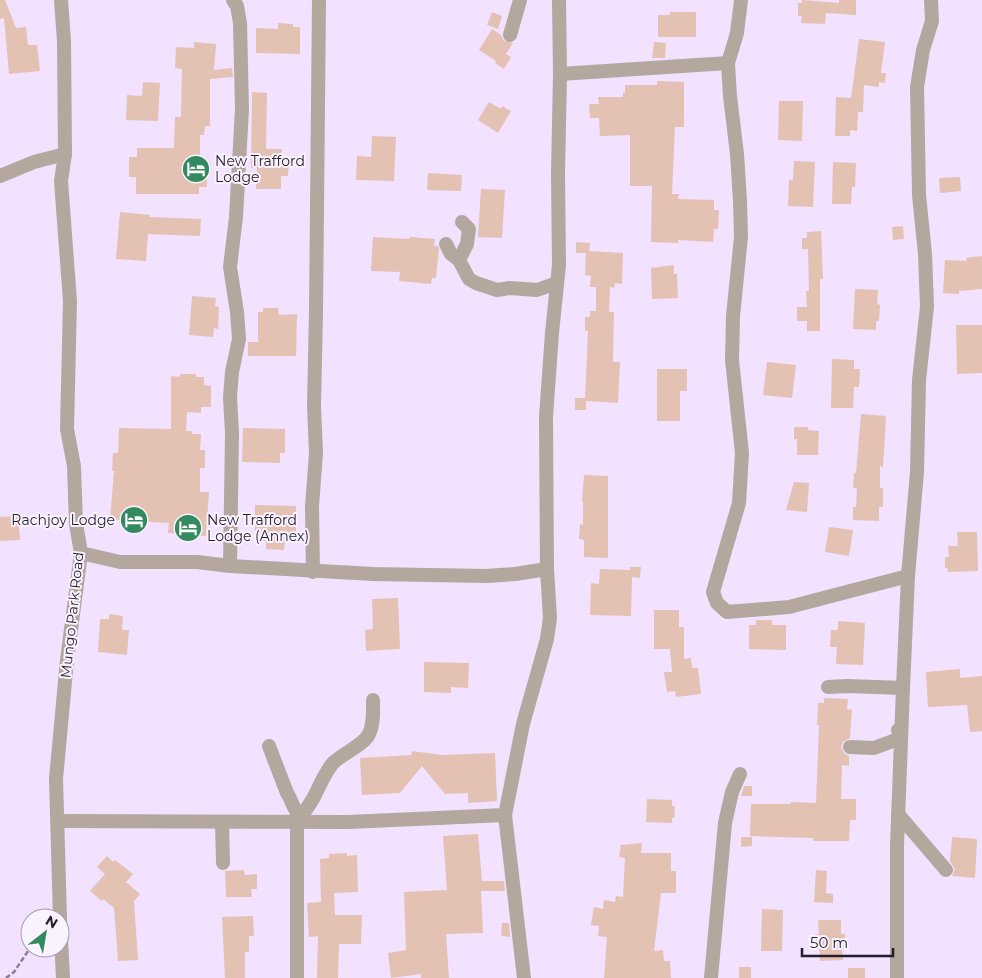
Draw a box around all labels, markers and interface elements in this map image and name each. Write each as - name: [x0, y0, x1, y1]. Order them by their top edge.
- place label: New Trafford Lodge: [215, 152, 305, 186]
- hotel icon: New Trafford Lodge: [181, 154, 211, 184]
- hotel icon: Rachjoy Lodge: [119, 505, 149, 535]
- place label: Rachjoy Lodge: [11, 511, 115, 529]
- place label: New Trafford Lodge (Annex): [207, 511, 309, 545]
- hotel icon: New Trafford Lodge (Annex): [173, 513, 203, 543]
- street label: Mungo Park Road: [56, 551, 88, 679]
- north arrow: [20, 908, 70, 958]
- text: N: [42, 911, 61, 932]
- scale bar: [802, 926, 893, 958]
- text: 50 m: [810, 933, 848, 952]

